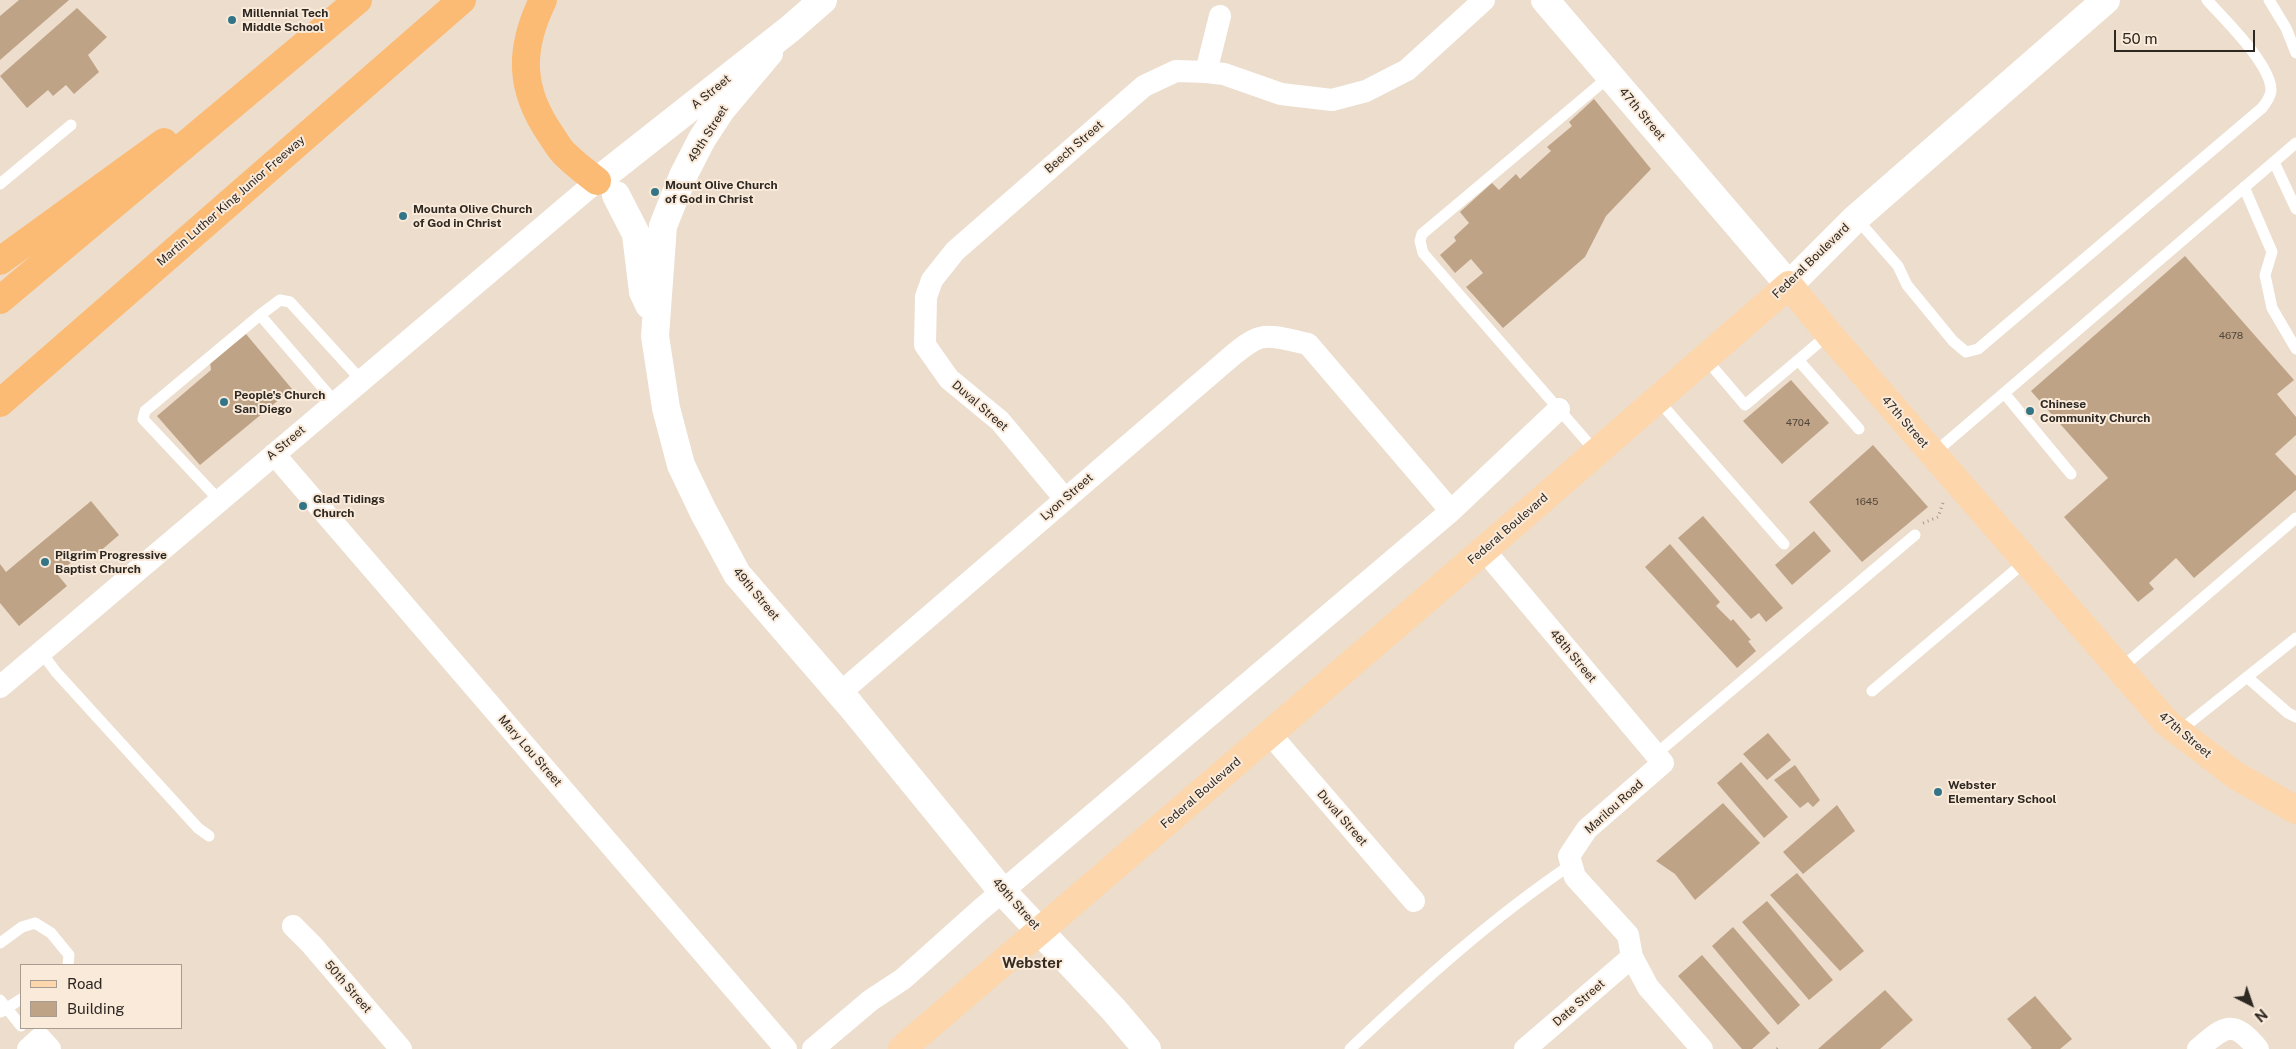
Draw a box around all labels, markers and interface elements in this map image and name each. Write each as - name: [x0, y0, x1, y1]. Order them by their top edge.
- place label: Millennial Tech Middle School: [242, 6, 328, 34]
- marker: Millennial Tech Middle School: [226, 14, 238, 26]
- scale bar: [2116, 20, 2257, 52]
- text: 50 m: [2122, 30, 2157, 47]
- street label: A Street: [688, 72, 734, 112]
- street label: 47th Street: [1616, 85, 1668, 143]
- street label: 49th Street: [685, 103, 731, 165]
- street label: Beech Street: [1042, 118, 1106, 176]
- street label: Martin Luther King Junior Freeway: [154, 133, 308, 269]
- place label: Mount Olive Church of God in Christ: [665, 178, 778, 206]
- marker: Mount Olive Church of God in Christ: [649, 186, 661, 198]
- place label: Mounta Olive Church of God in Christ: [413, 202, 532, 230]
- marker: Mounta Olive Church of God in Christ: [397, 210, 409, 222]
- street label: Federal Boulevard: [1769, 221, 1853, 301]
- house number: 4678: [2219, 330, 2243, 342]
- street label: Duval Street: [949, 378, 1011, 434]
- place label: People's Church San Diego: [234, 388, 325, 416]
- street label: 47th Street: [1878, 393, 1932, 451]
- marker: People's Church San Diego: [218, 396, 230, 408]
- place label: Chinese Community Church: [2040, 397, 2150, 425]
- marker: Chinese Community Church: [2024, 405, 2036, 417]
- house number: 4704: [1786, 417, 1810, 429]
- street label: A Street: [264, 423, 308, 463]
- street label: Lyon Street: [1038, 470, 1096, 524]
- street label: Federal Boulevard: [1465, 490, 1551, 568]
- place label: Glad Tidings Church: [313, 492, 385, 520]
- house number: 1645: [1856, 496, 1878, 508]
- marker: Glad Tidings Church: [297, 500, 309, 512]
- place label: Pilgrim Progressive Baptist Church: [55, 548, 167, 576]
- marker: Pilgrim Progressive Baptist Church: [39, 556, 51, 568]
- street label: 49th Street: [730, 565, 782, 623]
- street label: 48th Street: [1547, 627, 1599, 685]
- street label: 47th Street: [2156, 709, 2214, 761]
- street label: Mary Lou Street: [495, 712, 565, 790]
- street label: Federal Boulevard: [1158, 754, 1244, 832]
- street label: Marilou Road: [1582, 777, 1646, 837]
- place label: Webster Elementary School: [1948, 778, 2057, 806]
- marker: Webster Elementary School: [1932, 786, 1944, 798]
- street label: Duval Street: [1314, 787, 1370, 849]
- street label: 49th Street: [989, 875, 1043, 933]
- district label: Webster: [1002, 954, 1062, 972]
- street label: 50th Street: [321, 958, 375, 1016]
- legend: [20, 964, 182, 1029]
- text: Road: [67, 975, 103, 992]
- street label: Date Street: [1550, 977, 1608, 1029]
- north arrow: [2226, 979, 2276, 1029]
- text: Building: [67, 1000, 125, 1017]
- text: N: [2251, 1006, 2270, 1025]

